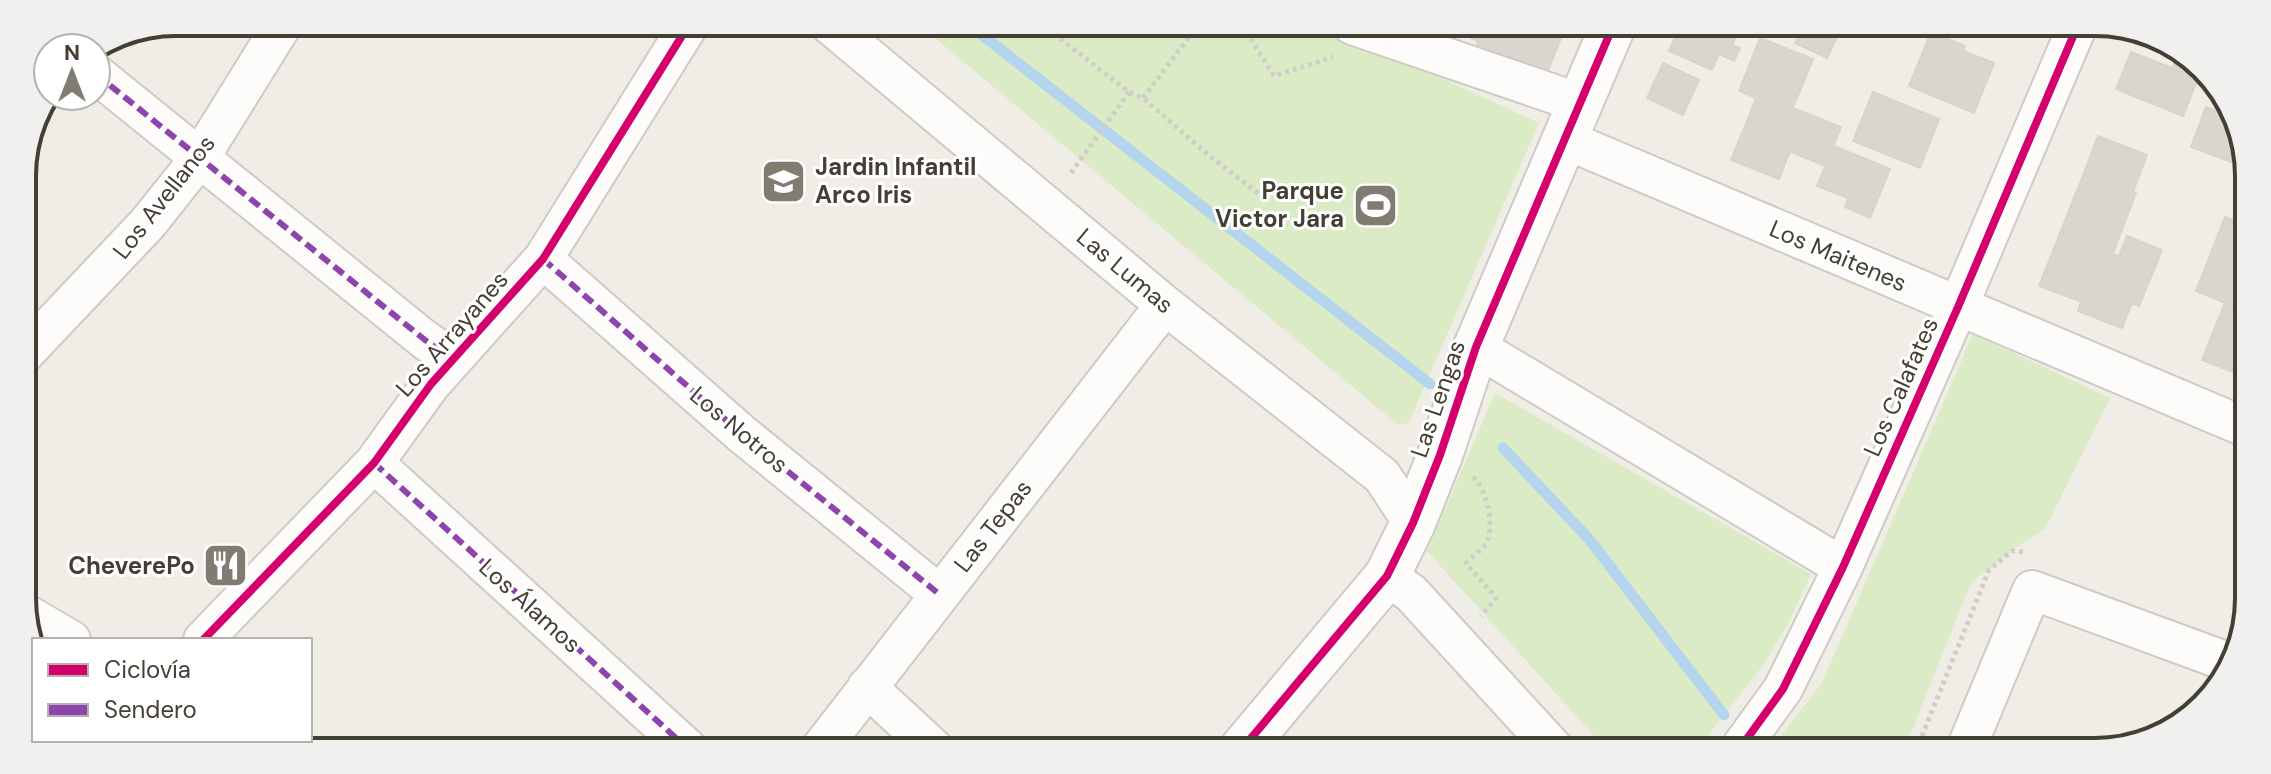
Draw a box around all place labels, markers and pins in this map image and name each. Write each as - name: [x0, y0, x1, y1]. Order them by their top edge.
- place label: Jardin Infantil Arco Iris: [815, 151, 976, 210]
- school or university icon: Jardin Infantil Arco Iris: [760, 157, 808, 205]
- place label: Parque Victor Jara: [1215, 175, 1344, 234]
- sports icon: Parque Victor Jara: [1351, 181, 1399, 229]
- restaurant icon: CheverePo: [202, 542, 250, 590]
- place label: CheverePo: [68, 550, 195, 581]

